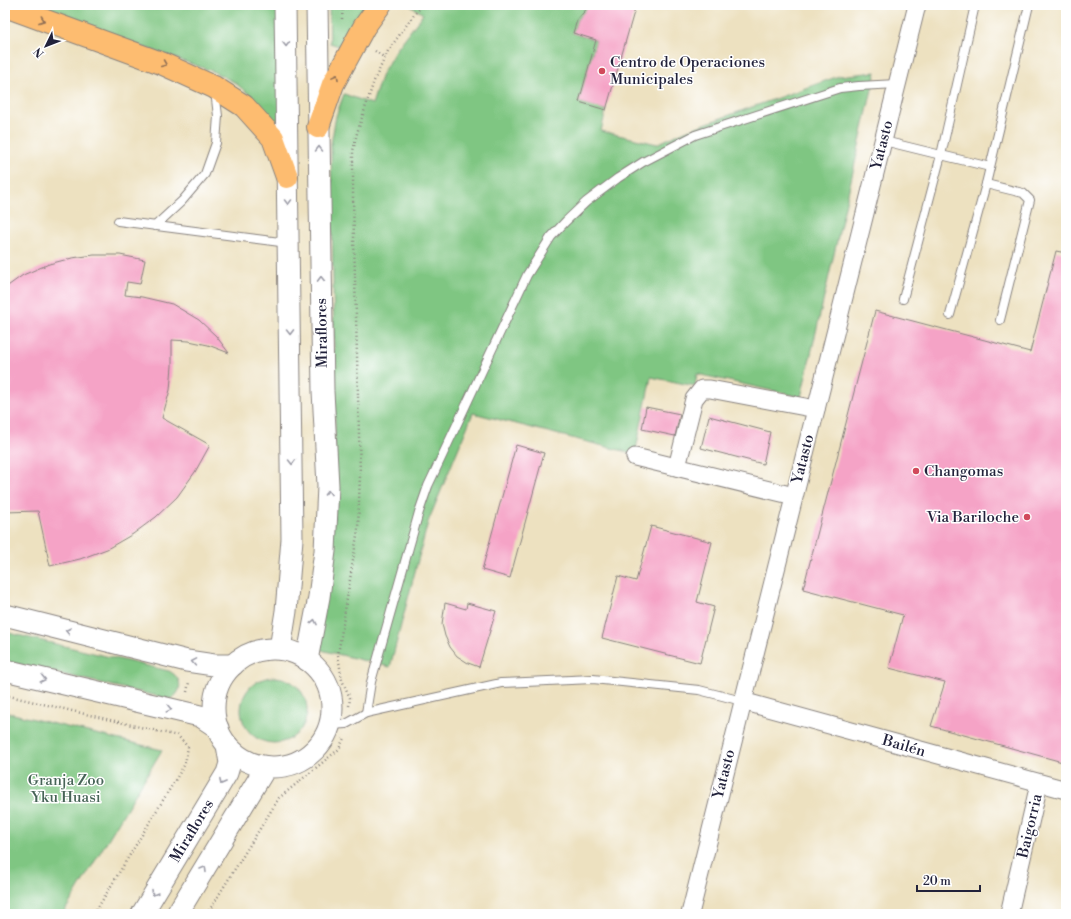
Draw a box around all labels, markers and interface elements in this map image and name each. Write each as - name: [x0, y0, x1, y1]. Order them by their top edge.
- one-way arrow: [38, 15, 45, 23]
- north arrow: [26, 26, 66, 66]
- one-way arrow: [282, 41, 290, 47]
- text: N: [31, 44, 48, 60]
- place label: Centro de Operaciones Municipales: [610, 53, 765, 89]
- one-way arrow: [159, 59, 167, 67]
- marker: Centro de Operaciones Municipales: [597, 66, 607, 76]
- one-way arrow: [331, 74, 339, 81]
- street label: Yatasto: [866, 118, 897, 173]
- one-way arrow: [315, 146, 323, 152]
- one-way arrow: [284, 199, 292, 205]
- one-way arrow: [316, 276, 325, 282]
- street label: Miraflores: [312, 298, 332, 368]
- one-way arrow: [285, 329, 294, 335]
- street label: Yatasto: [787, 432, 818, 487]
- one-way arrow: [288, 459, 296, 465]
- place label: Changomas: [924, 462, 1003, 481]
- marker: Changomas: [911, 466, 921, 476]
- one-way arrow: [323, 490, 332, 496]
- place label: Via Bariloche: [926, 508, 1019, 527]
- marker: Via Bariloche: [1022, 512, 1032, 522]
- one-way arrow: [309, 619, 318, 625]
- one-way arrow: [65, 627, 71, 635]
- one-way arrow: [191, 658, 197, 667]
- one-way arrow: [40, 674, 46, 682]
- one-way arrow: [166, 704, 173, 712]
- street label: Bailén: [879, 731, 928, 761]
- street label: Yatasto: [708, 747, 739, 802]
- park label: Granja Zoo Yku Huasi: [28, 771, 104, 807]
- one-way arrow: [219, 778, 226, 785]
- street label: Baigorria: [1013, 792, 1047, 861]
- street label: Miraflores: [166, 796, 218, 866]
- one-way arrow: [200, 866, 207, 873]
- scale bar: [917, 867, 980, 893]
- text: 20 m: [923, 874, 951, 889]
- one-way arrow: [152, 889, 159, 896]

